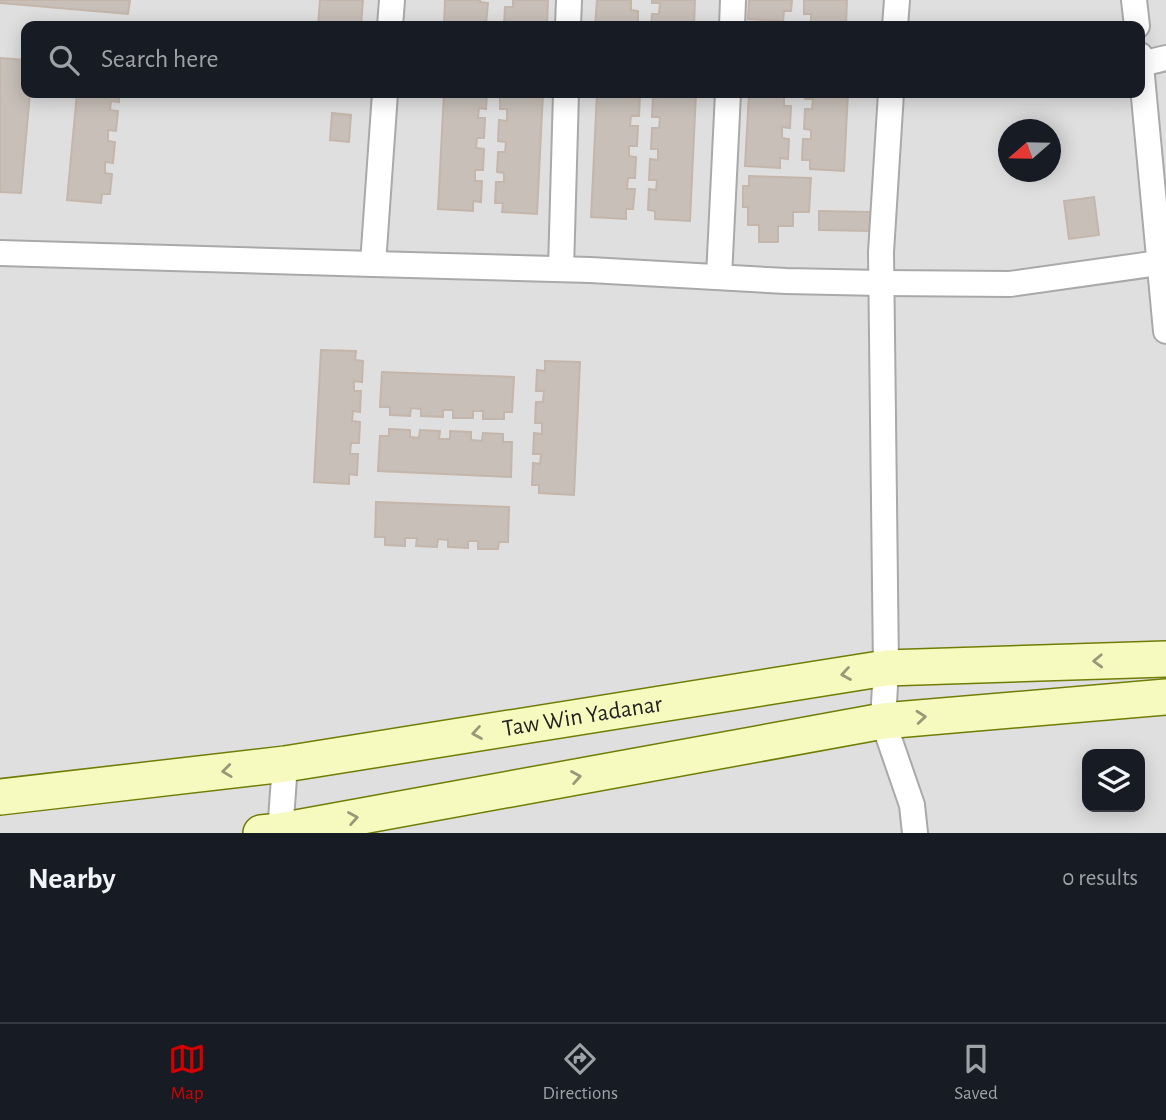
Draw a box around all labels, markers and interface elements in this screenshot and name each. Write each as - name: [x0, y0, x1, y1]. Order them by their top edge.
- search box: [21, 21, 1145, 98]
- icon: search: [45, 41, 83, 79]
- text: Search here: [101, 46, 219, 72]
- north arrow: [998, 119, 1061, 182]
- one-way arrow: [1092, 654, 1103, 669]
- one-way arrow: [840, 666, 852, 681]
- street label: Taw Win Yadanar: [501, 692, 664, 741]
- one-way arrow: [916, 710, 927, 725]
- one-way arrow: [471, 725, 483, 740]
- map controls: [1082, 749, 1145, 812]
- button: layers: [1082, 749, 1145, 812]
- one-way arrow: [222, 763, 233, 778]
- one-way arrow: [570, 770, 582, 785]
- one-way arrow: [347, 811, 359, 826]
- text: Nearby: [28, 864, 116, 894]
- text: 0 results: [1062, 867, 1138, 890]
- tab: Map: [168, 1040, 206, 1105]
- tab: Directions: [542, 1040, 618, 1105]
- tab: Saved: [954, 1040, 998, 1105]

